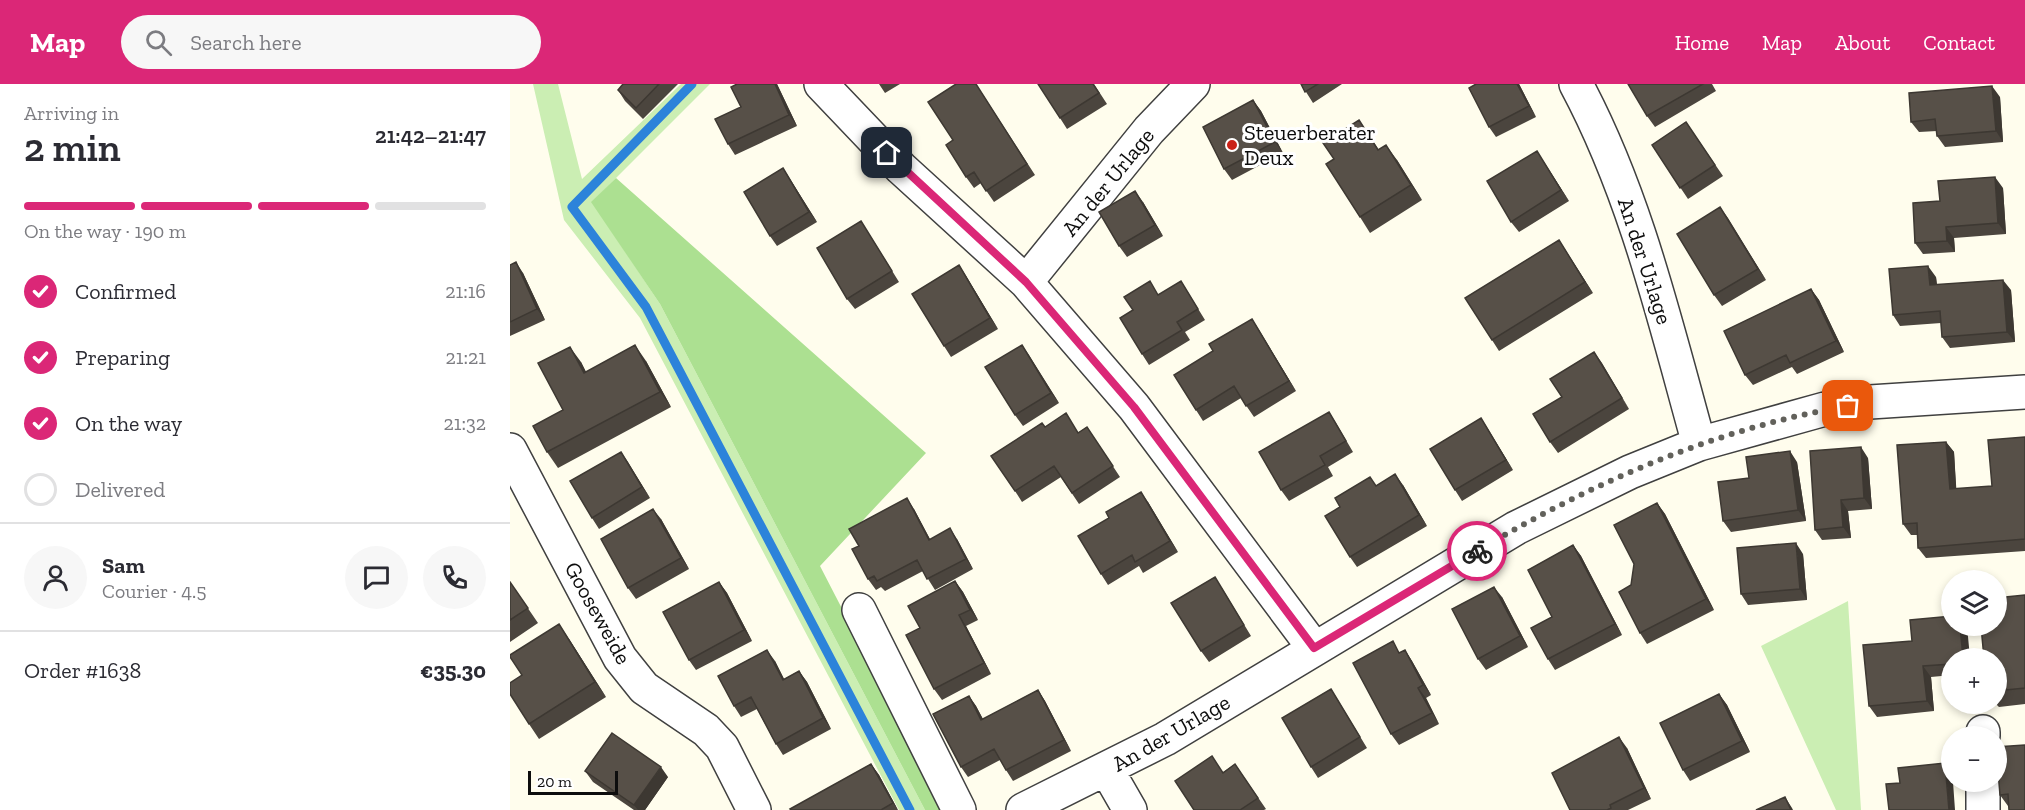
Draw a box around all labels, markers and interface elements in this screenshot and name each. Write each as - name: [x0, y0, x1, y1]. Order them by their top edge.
- search box: [121, 15, 541, 69]
- text: Map: [30, 26, 85, 59]
- icon: search: [142, 26, 175, 59]
- text: Search here: [190, 29, 302, 56]
- text: Home: [1675, 30, 1729, 55]
- text: Map: [1762, 30, 1802, 55]
- text: About: [1835, 30, 1890, 55]
- text: Contact: [1923, 30, 1995, 55]
- text: Arriving in: [24, 101, 119, 125]
- place label: Steuerberater Deux: [1244, 119, 1376, 171]
- text: 21:42–21:47: [375, 122, 486, 149]
- street label: An der Urlage: [1056, 122, 1160, 242]
- text: 2 min: [24, 124, 121, 171]
- pin: [861, 127, 912, 178]
- icon: home: [870, 136, 903, 169]
- marker: Steuerberater Deux: [1225, 138, 1239, 152]
- street label: An der Urlage: [1612, 194, 1678, 328]
- text: On the way · 190 m: [24, 219, 186, 243]
- icon: check: [24, 275, 57, 308]
- text: Confirmed: [75, 278, 176, 305]
- text: 21:16: [445, 279, 486, 303]
- icon: check: [24, 341, 57, 374]
- text: Preparing: [75, 344, 170, 371]
- text: 21:21: [446, 345, 486, 369]
- pin: [1822, 380, 1873, 431]
- icon: bag: [1831, 389, 1864, 422]
- icon: check: [24, 407, 57, 440]
- text: On the way: [75, 410, 182, 437]
- text: 21:32: [443, 411, 486, 435]
- text: Delivered: [75, 476, 165, 503]
- courier: [1447, 521, 1507, 581]
- icon: bike: [1461, 535, 1494, 568]
- button: person: [24, 546, 87, 609]
- button: chat: [345, 546, 408, 609]
- button: phone: [423, 546, 486, 609]
- text: Sam: [102, 552, 145, 579]
- street label: Gooseweide: [559, 557, 637, 669]
- map controls: [1941, 570, 2007, 792]
- button: layers: [1941, 570, 2007, 636]
- text: Courier · 4.5: [102, 579, 207, 603]
- button: +: [1941, 648, 2007, 714]
- text: Order #1638: [24, 657, 141, 684]
- text: €35.30: [420, 657, 486, 684]
- street label: An der Urlage: [1107, 688, 1235, 778]
- button: −: [1941, 726, 2007, 792]
- scale bar: [528, 768, 618, 796]
- text: 20 m: [537, 772, 572, 791]

